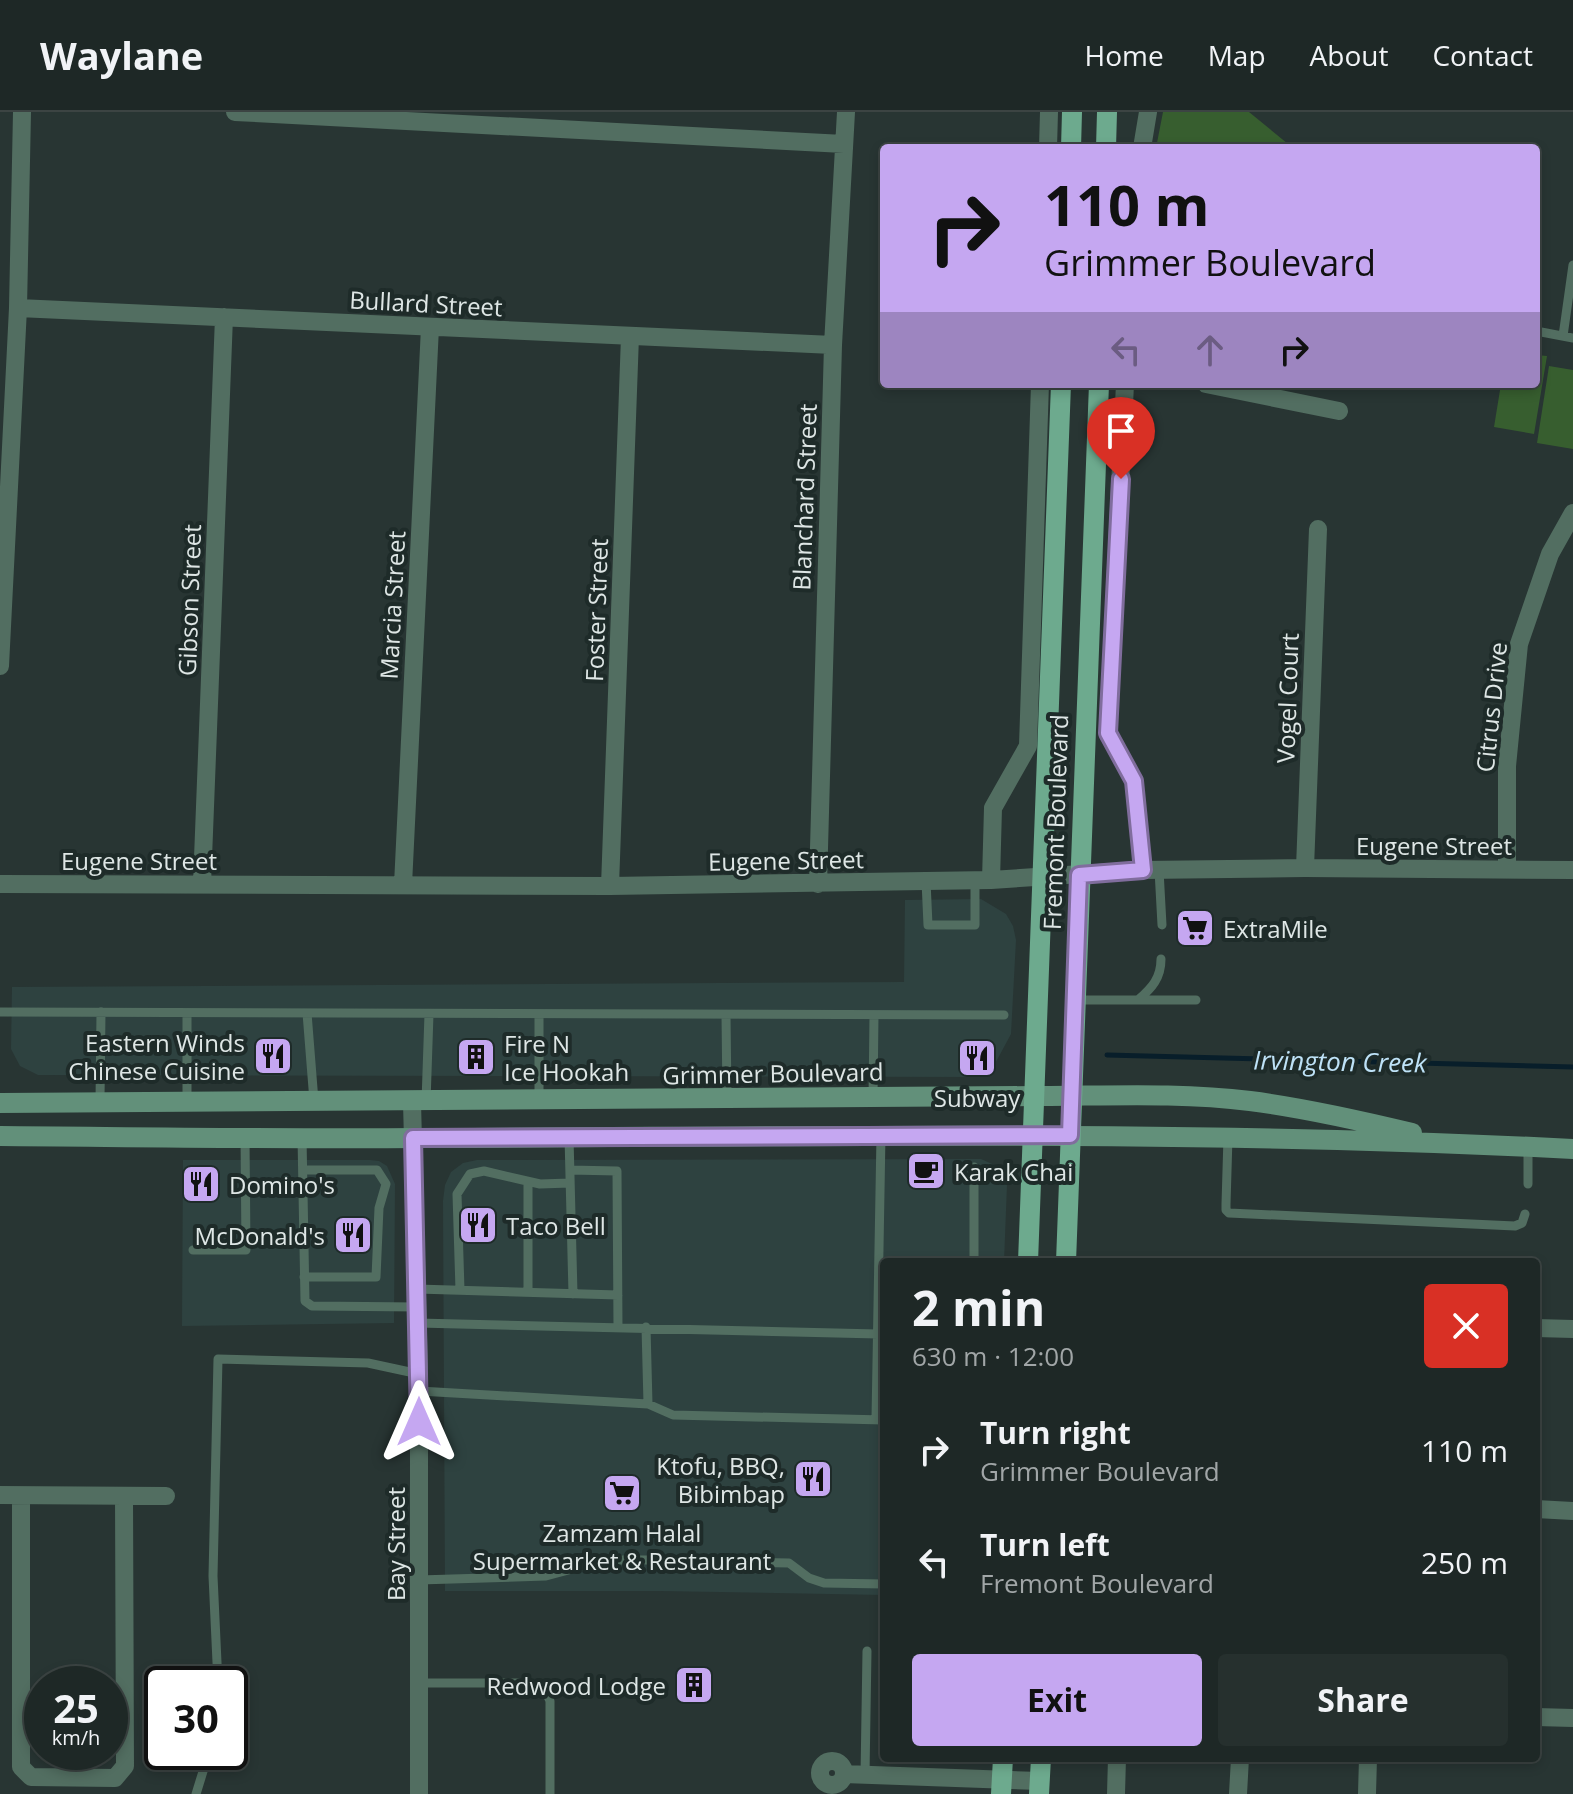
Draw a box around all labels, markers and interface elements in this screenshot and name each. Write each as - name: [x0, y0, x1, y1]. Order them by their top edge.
- text: Waylane: [40, 29, 203, 81]
- text: Home: [1085, 36, 1164, 74]
- text: Map: [1208, 36, 1266, 74]
- text: About: [1310, 36, 1388, 74]
- text: Contact: [1432, 36, 1533, 74]
- text: 110 m: [1044, 166, 1210, 242]
- icon: right: [912, 176, 1016, 280]
- text: Grimmer Boulevard: [1044, 238, 1376, 287]
- street label: Bullard Street: [349, 283, 503, 323]
- icon: left: [1104, 328, 1148, 372]
- icon: ahead: [1188, 328, 1232, 372]
- icon: right: [1272, 328, 1316, 372]
- pin: [1087, 397, 1155, 479]
- street label: Blanchard Street: [784, 403, 824, 591]
- icon: arrive: [1099, 409, 1143, 453]
- street label: Gibson Street: [170, 523, 208, 677]
- street label: Marcia Street: [372, 530, 412, 680]
- street label: Foster Street: [577, 538, 615, 682]
- street label: Vogel Court: [1268, 632, 1306, 764]
- street label: Citrus Drive: [1468, 640, 1514, 774]
- street label: Fremont Boulevard: [1035, 714, 1075, 930]
- street label: Eugene Street: [1356, 829, 1512, 862]
- street label: Eugene Street: [708, 842, 864, 878]
- street label: Eugene Street: [61, 844, 217, 877]
- supermarket icon: ExtraMile: [1174, 907, 1216, 949]
- place label: ExtraMile: [1223, 912, 1328, 945]
- place label: Eastern Winds Chinese Cuisine: [68, 1026, 245, 1087]
- place label: Fire N Ice Hookah: [504, 1027, 629, 1088]
- restaurant icon: Eastern Winds Chinese Cuisine: [252, 1035, 294, 1077]
- building icon: Fire N Ice Hookah: [455, 1036, 497, 1078]
- restaurant icon: Subway: [956, 1037, 998, 1079]
- water label: Irvington Creek: [1253, 1041, 1428, 1081]
- street label: Grimmer Boulevard: [662, 1055, 884, 1091]
- place label: Subway: [934, 1081, 1021, 1114]
- cafe icon: Karak Chai: [905, 1150, 947, 1192]
- place label: Karak Chai: [954, 1155, 1073, 1188]
- restaurant icon: Domino's: [180, 1163, 222, 1205]
- place label: Domino's: [229, 1168, 335, 1201]
- restaurant icon: Taco Bell: [457, 1204, 499, 1246]
- place label: Taco Bell: [506, 1209, 606, 1242]
- restaurant icon: McDonald's: [332, 1214, 374, 1256]
- place label: McDonald's: [195, 1219, 325, 1252]
- text: 2 min: [912, 1275, 1045, 1340]
- button: close: [1424, 1284, 1508, 1368]
- text: 630 m · 12:00: [912, 1338, 1074, 1374]
- position arrow: [377, 1380, 461, 1464]
- text: Turn right: [980, 1412, 1131, 1453]
- icon: right: [912, 1428, 956, 1472]
- text: 110 m: [1421, 1430, 1508, 1471]
- place label: Ktofu, BBQ, Bibimbap: [656, 1449, 785, 1510]
- text: Grimmer Boulevard: [980, 1453, 1220, 1489]
- restaurant icon: Ktofu, BBQ, Bibimbap: [792, 1458, 834, 1500]
- supermarket icon: Zamzam Halal Supermarket & Restaurant: [601, 1472, 643, 1514]
- street label: Bay Street: [379, 1487, 412, 1601]
- place label: Zamzam Halal Supermarket & Restaurant: [473, 1516, 771, 1577]
- text: Turn left: [980, 1524, 1110, 1565]
- icon: left: [912, 1540, 956, 1584]
- text: 250 m: [1421, 1542, 1508, 1583]
- text: Fremont Boulevard: [980, 1565, 1214, 1601]
- button: Exit: [912, 1654, 1202, 1746]
- button: Share: [1218, 1654, 1508, 1746]
- building icon: Redwood Lodge: [673, 1664, 715, 1706]
- speed limit sign: 30: [144, 1666, 248, 1770]
- place label: Redwood Lodge: [486, 1669, 666, 1702]
- text: 25: [53, 1680, 99, 1735]
- text: km/h: [52, 1724, 100, 1751]

